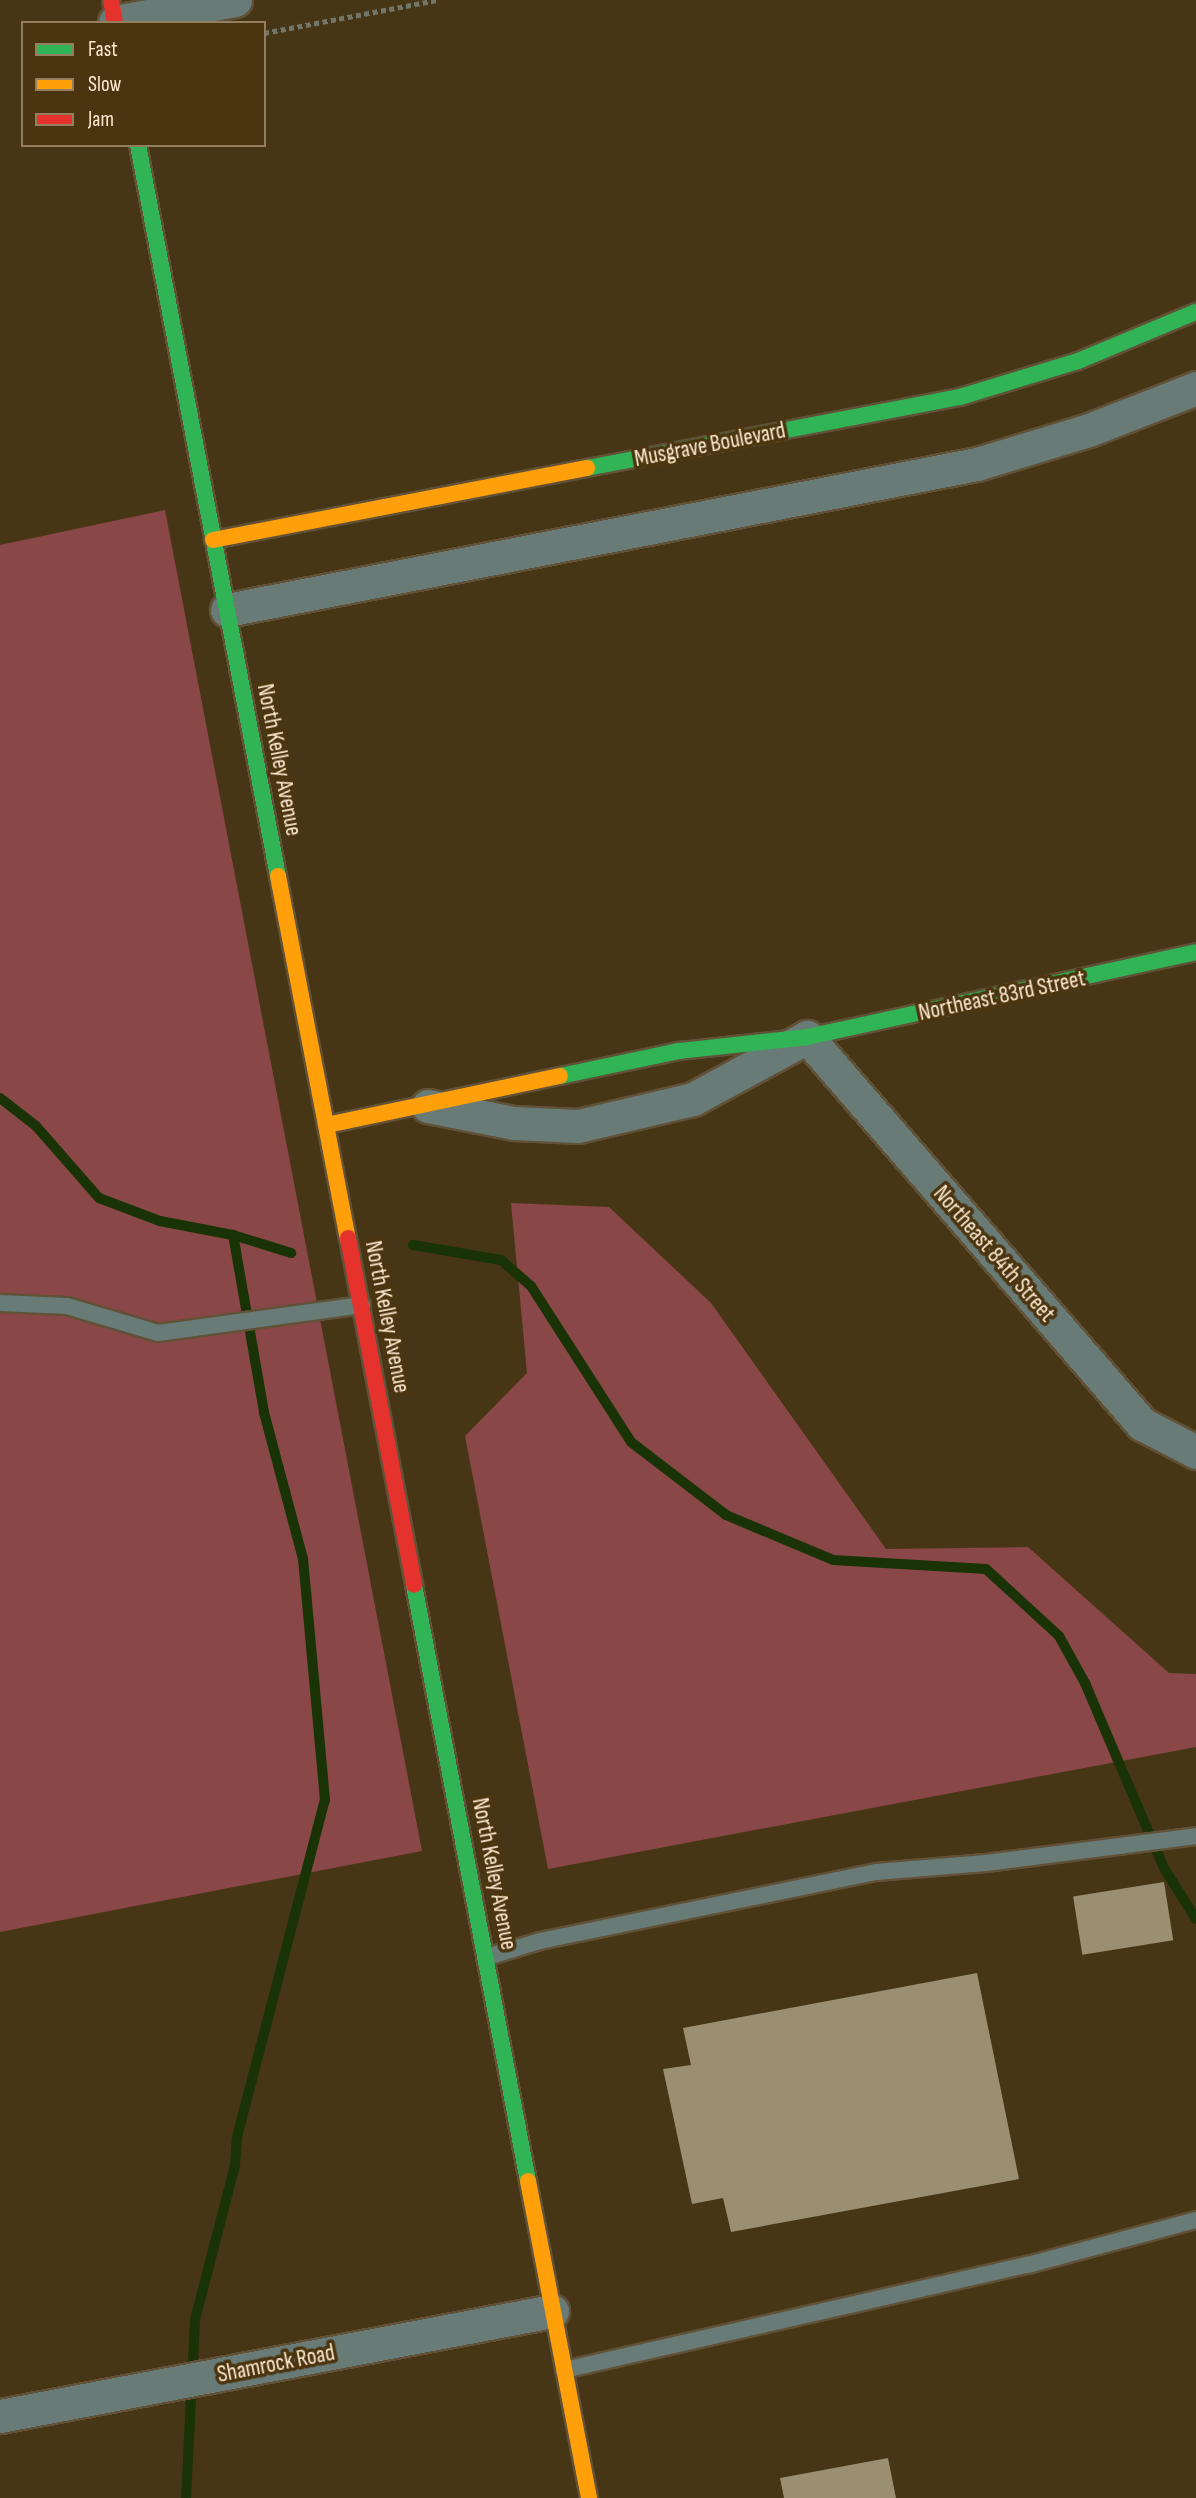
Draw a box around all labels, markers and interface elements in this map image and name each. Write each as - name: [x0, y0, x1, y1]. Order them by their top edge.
- legend: [21, 21, 266, 147]
- text: Fast: [88, 37, 118, 62]
- text: Slow: [88, 72, 121, 97]
- text: Jam: [88, 107, 114, 132]
- street label: Musgrave Boulevard: [632, 417, 788, 473]
- street label: North Kelley Avenue: [251, 682, 307, 838]
- street label: Northeast 83rd Street: [916, 965, 1088, 1027]
- street label: Northeast 84th Street: [927, 1180, 1061, 1328]
- street label: North Kelley Avenue: [359, 1239, 415, 1395]
- street label: North Kelley Avenue: [466, 1796, 522, 1952]
- street label: Shamrock Road: [215, 2339, 337, 2389]

